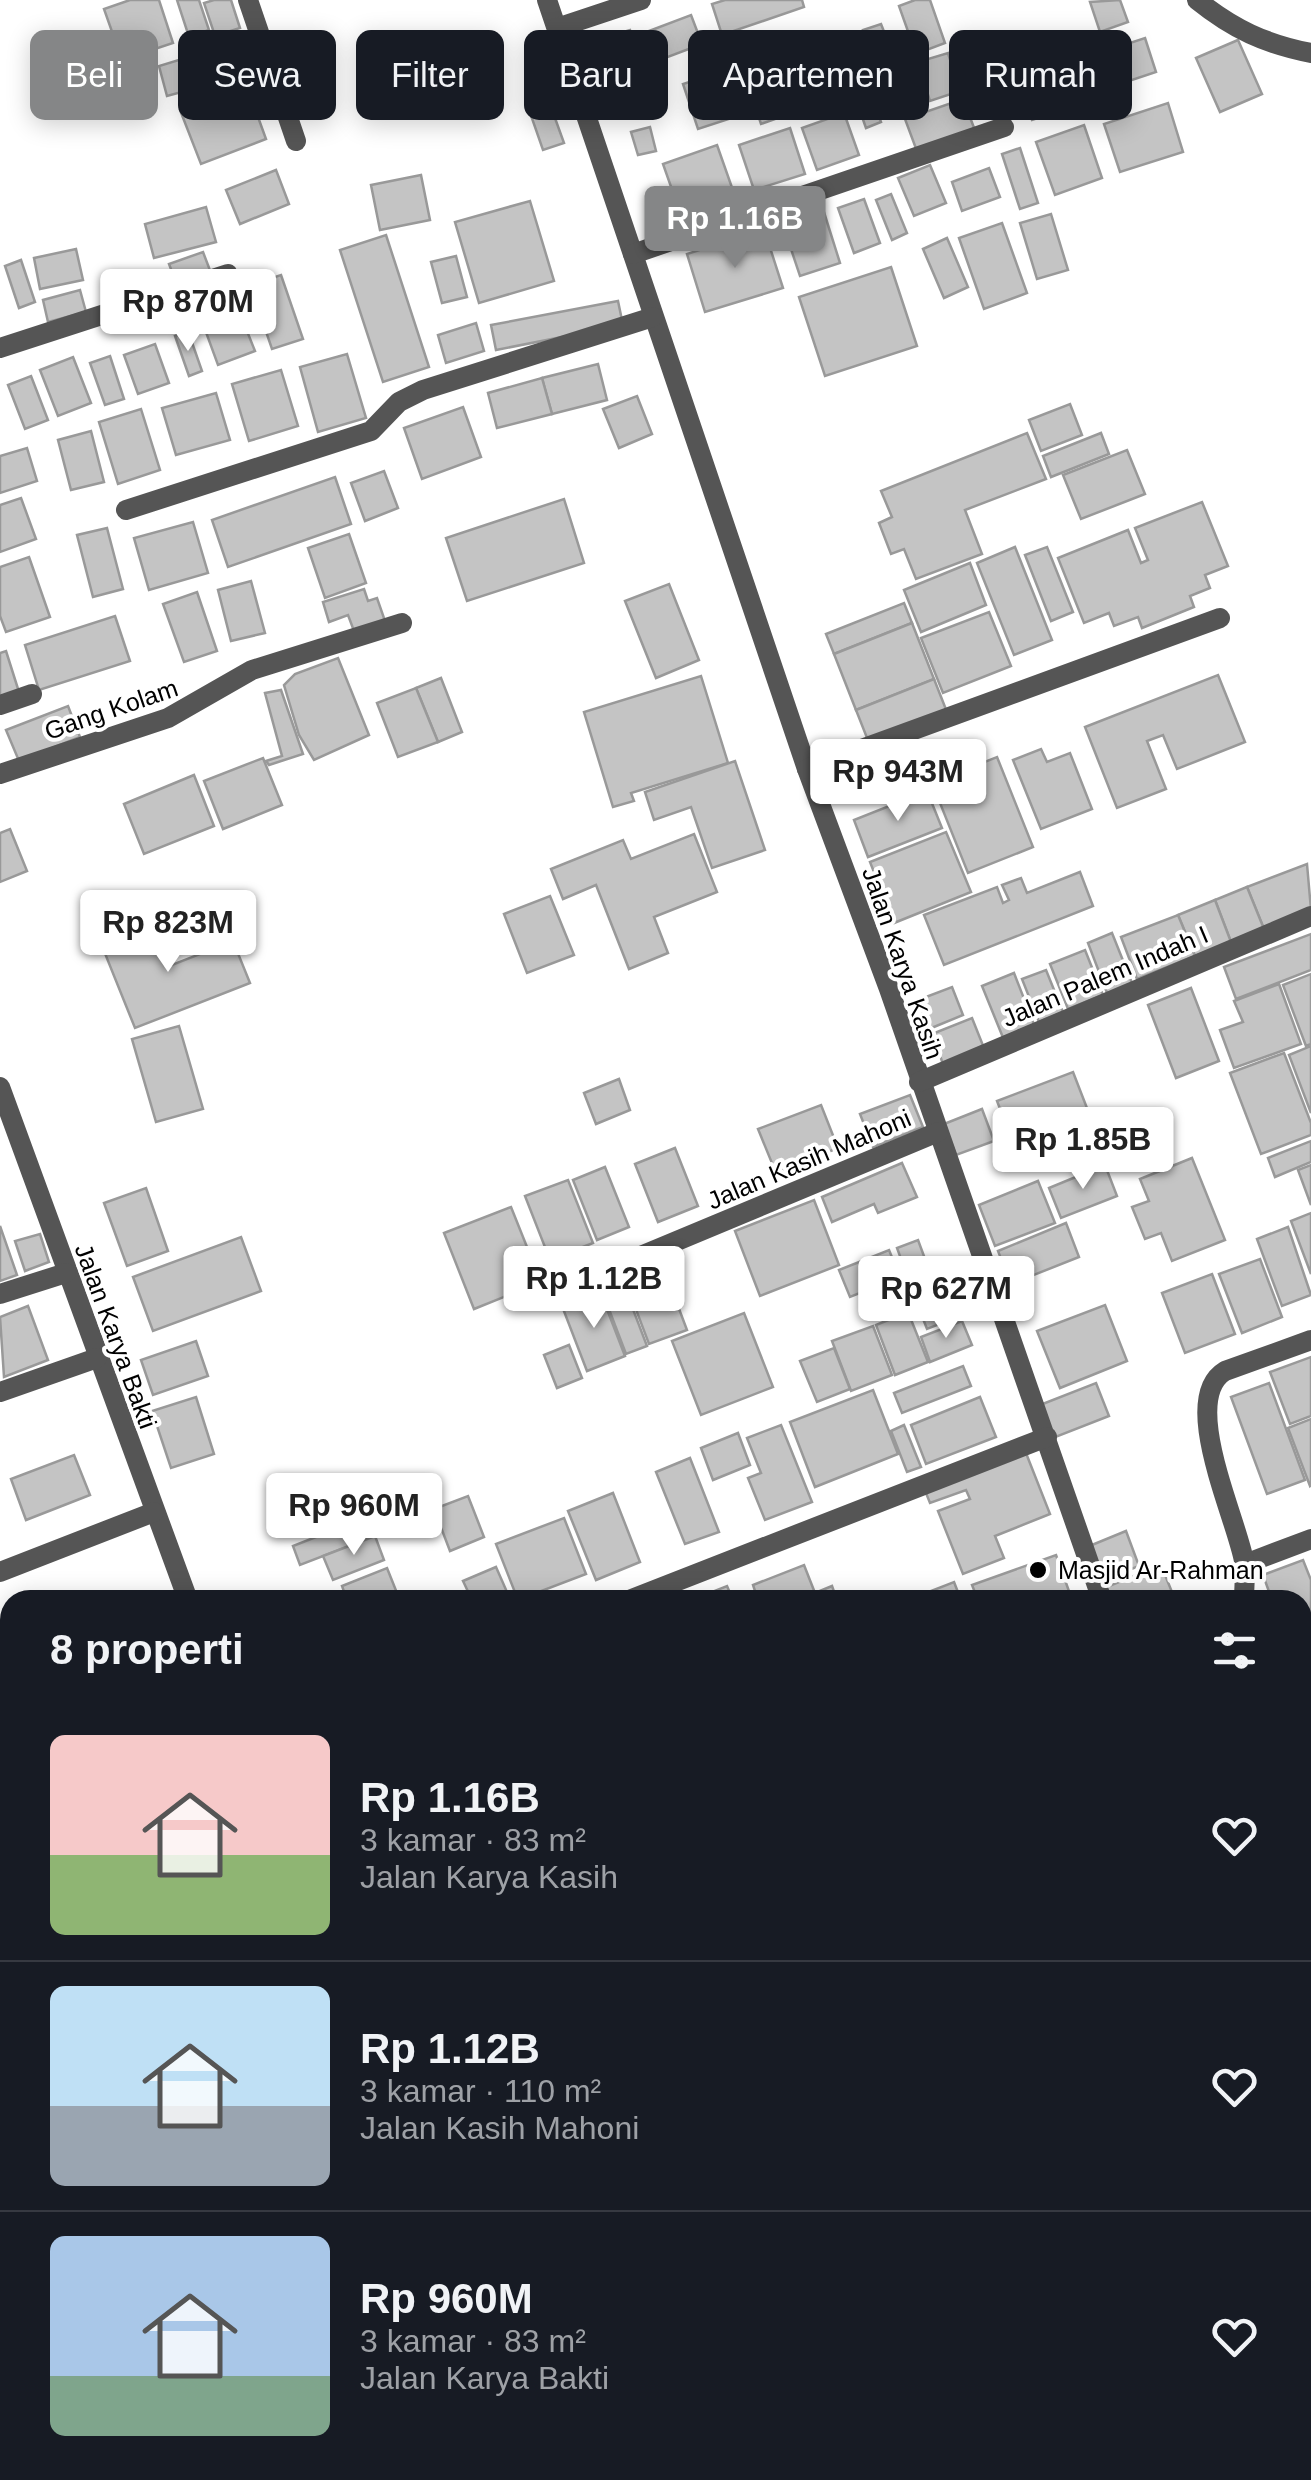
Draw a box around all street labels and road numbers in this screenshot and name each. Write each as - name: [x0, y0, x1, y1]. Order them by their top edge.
- street label: Gang Kolam: [41, 673, 181, 745]
- street label: Jalan Karya Kasih: [857, 863, 949, 1063]
- street label: Jalan Palem Indah I: [998, 920, 1212, 1032]
- street label: Jalan Kasih Mahoni: [703, 1103, 915, 1215]
- street label: Jalan Karya Bakti: [70, 1240, 162, 1432]

